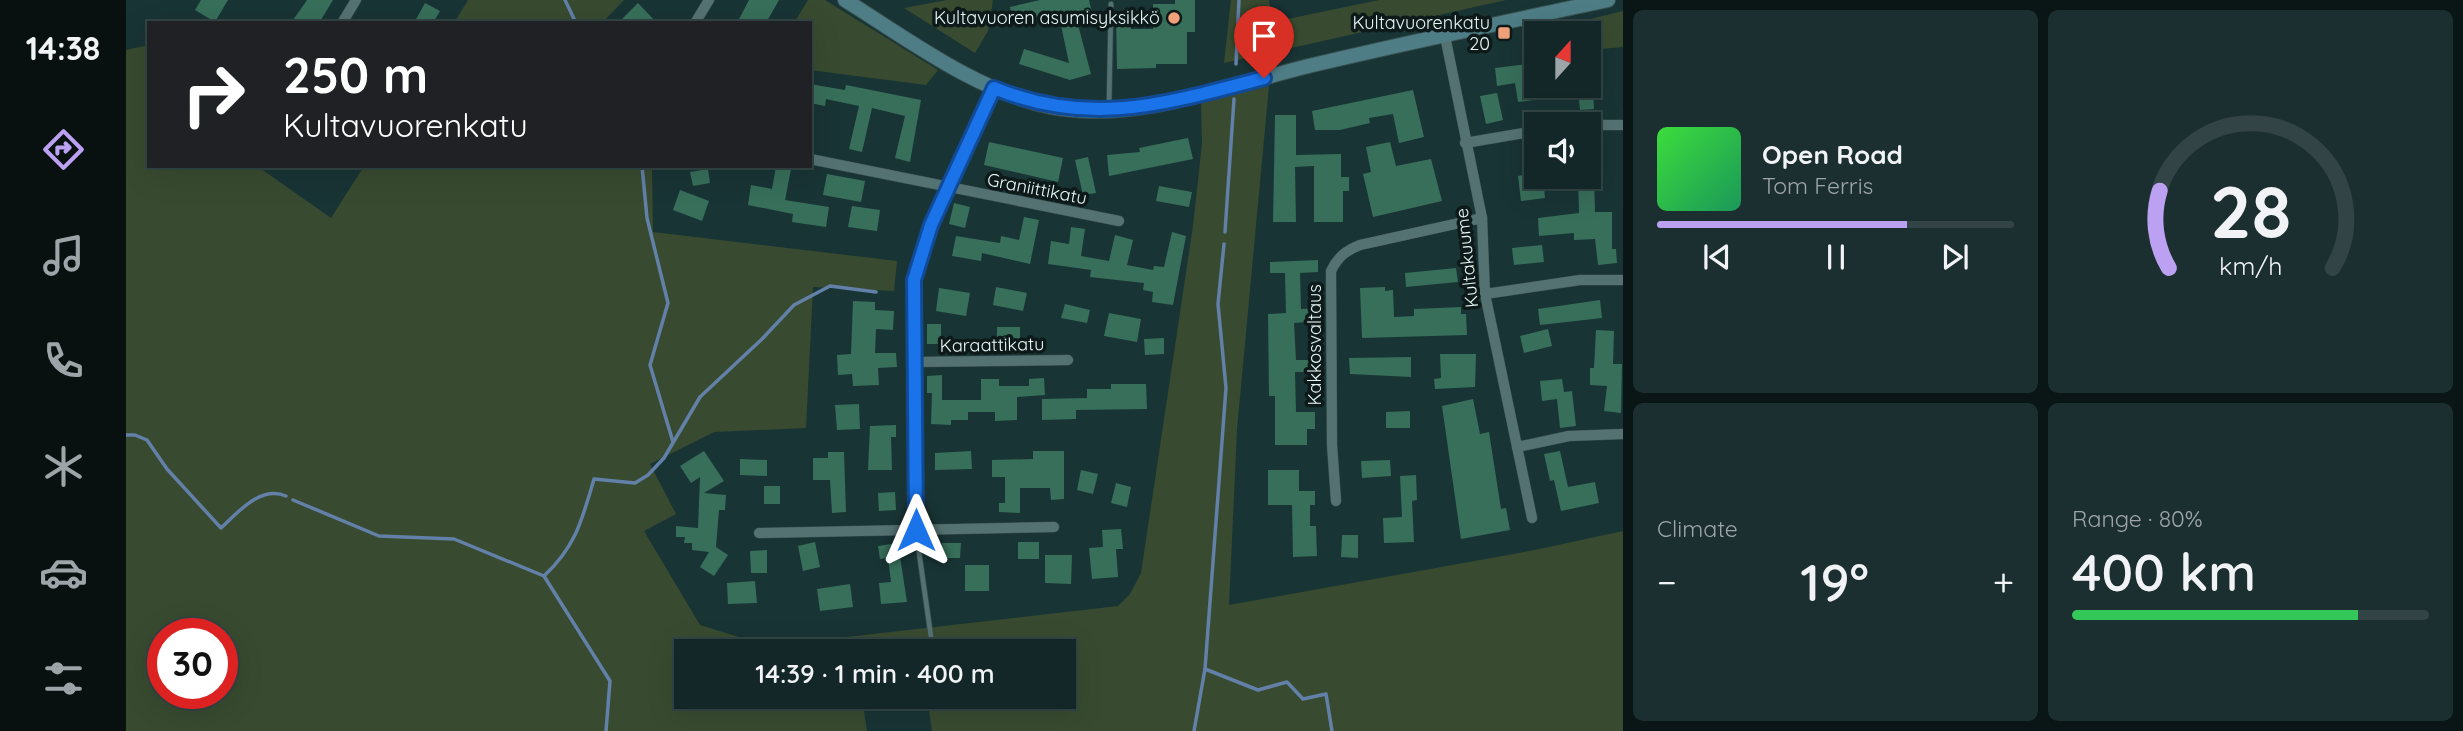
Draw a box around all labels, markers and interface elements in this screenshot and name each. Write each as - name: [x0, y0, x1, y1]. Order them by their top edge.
- place label: Kultavuoren asumisyksikkö: [934, 6, 1160, 29]
- pin: [1234, 6, 1294, 78]
- marker: Kultavuoren asumisyksikkö: [1166, 10, 1182, 26]
- place label: Kultavuorenkatu 20: [1352, 11, 1490, 55]
- icon: arrive: [1245, 17, 1283, 55]
- north arrow: [1524, 21, 1601, 98]
- map controls: [1524, 21, 1601, 189]
- marker: Kultavuorenkatu 20: [1496, 25, 1512, 41]
- text: 14:38: [26, 28, 100, 68]
- text: 250 m: [283, 44, 428, 105]
- icon: right: [168, 49, 259, 140]
- text: Kultavuorenkatu: [283, 105, 528, 145]
- button: sound: [1524, 112, 1601, 189]
- icon: directions: [39, 125, 88, 174]
- text: Open Road: [1762, 138, 1903, 171]
- text: 28: [2210, 165, 2291, 256]
- street label: Graniittikatu: [985, 168, 1089, 209]
- text: Tom Ferris: [1762, 171, 1873, 200]
- street label: Kultakuume: [1450, 207, 1483, 309]
- icon: music: [39, 231, 88, 280]
- icon: previous: [1698, 238, 1736, 276]
- icon: pause: [1817, 238, 1855, 276]
- icon: next: [1936, 238, 1974, 276]
- text: km/h: [2219, 250, 2282, 281]
- street label: Kakkosvaltaus: [1303, 284, 1326, 406]
- street label: Karaattikatu: [939, 332, 1045, 357]
- icon: phone: [39, 336, 88, 385]
- icon: climate: [39, 442, 88, 491]
- position arrow: [879, 493, 953, 567]
- text: Range · 80%: [2072, 504, 2203, 533]
- text: Climate: [1657, 514, 1738, 543]
- text: 400 km: [2072, 539, 2256, 604]
- icon: car: [39, 548, 88, 597]
- text: 19°: [1800, 549, 1869, 614]
- text: −: [1657, 558, 1677, 606]
- text: +: [1993, 558, 2014, 606]
- speed limit sign: 30: [147, 618, 238, 709]
- icon: filters: [39, 654, 88, 703]
- text: 14:39 · 1 min · 400 m: [755, 657, 995, 690]

